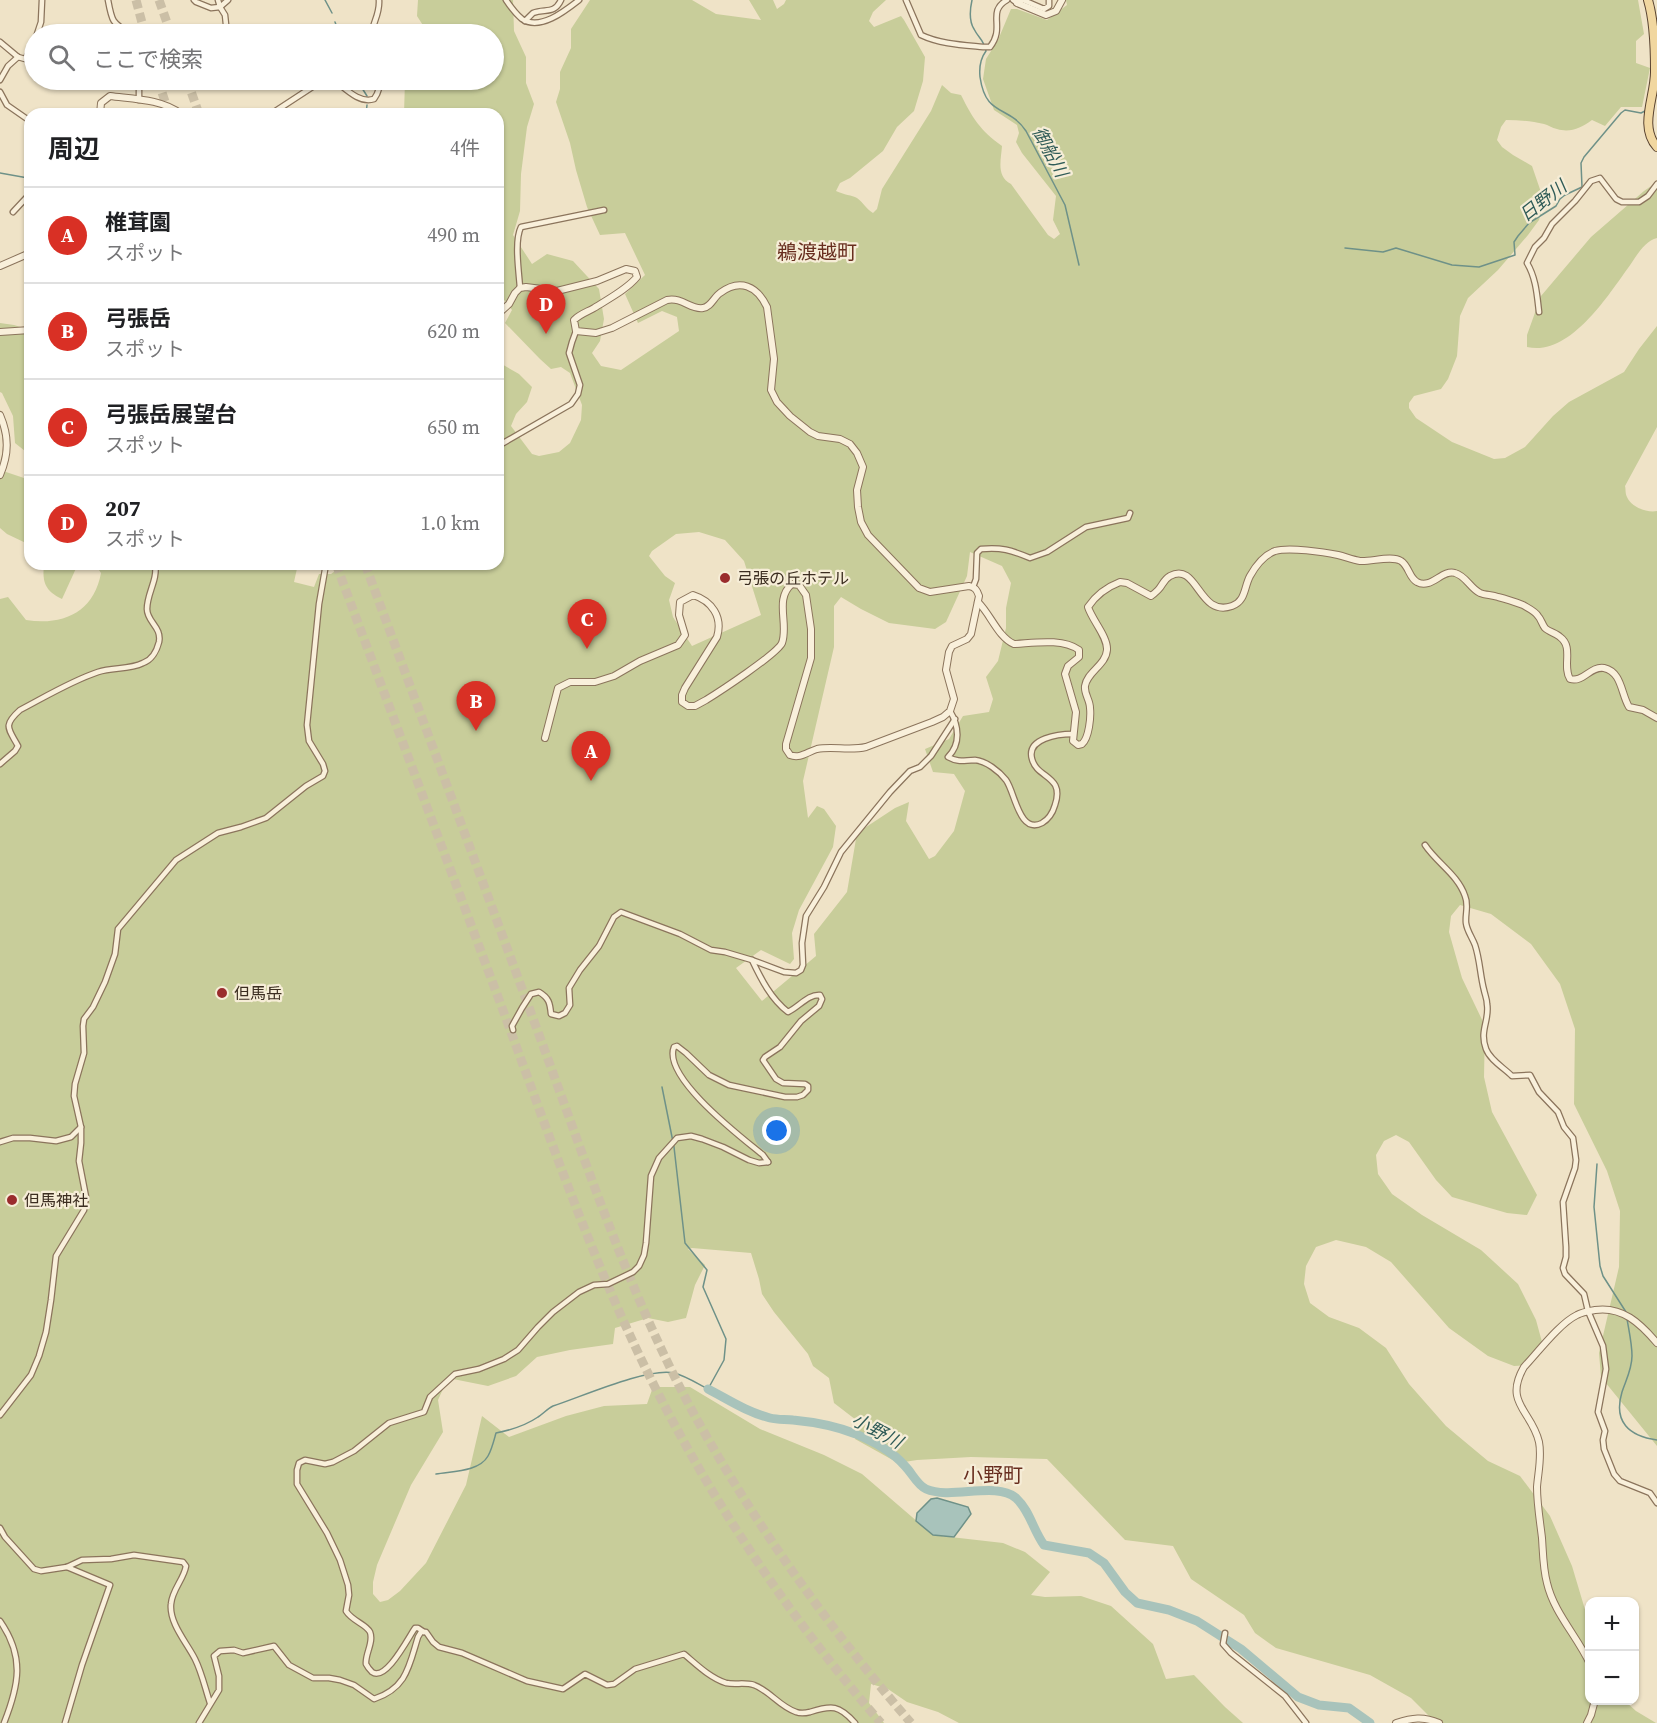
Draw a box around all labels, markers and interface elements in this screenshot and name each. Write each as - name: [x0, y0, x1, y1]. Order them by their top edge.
- search box: [24, 24, 504, 90]
- icon: search: [45, 41, 78, 74]
- text: ここで検索: [93, 44, 203, 74]
- water label: 御船川: [1027, 122, 1075, 183]
- text: 周辺: [48, 131, 100, 167]
- text: 4件: [450, 134, 480, 162]
- water label: 日野川: [1514, 173, 1573, 227]
- text: 椎茸園: [105, 207, 171, 237]
- text: A: [61, 221, 74, 249]
- text: 490 m: [427, 221, 480, 249]
- district label: 鵜渡越町: [777, 238, 857, 266]
- text: スポット: [105, 239, 185, 267]
- pin: D: [526, 284, 566, 334]
- text: 弓張岳: [105, 303, 171, 333]
- text: B: [61, 317, 74, 345]
- text: 620 m: [427, 317, 480, 345]
- text: スポット: [105, 335, 185, 363]
- text: 弓張岳展望台: [105, 399, 237, 429]
- text: C: [61, 413, 74, 441]
- text: 650 m: [427, 413, 480, 441]
- text: スポット: [105, 431, 185, 459]
- text: 207: [105, 493, 141, 523]
- text: D: [60, 509, 75, 537]
- text: 1.0 km: [420, 509, 480, 537]
- text: スポット: [105, 525, 185, 553]
- place label: 弓張の丘ホテル: [737, 567, 849, 589]
- marker: 弓張の丘ホテル: [718, 571, 732, 585]
- pin: C: [568, 600, 606, 649]
- pin: B: [456, 682, 496, 731]
- pin: A: [572, 732, 610, 781]
- place label: 但馬岳: [234, 982, 282, 1004]
- marker: 但馬岳: [215, 986, 229, 1000]
- your location: [762, 1116, 791, 1145]
- place label: 但馬神社: [24, 1189, 88, 1211]
- marker: 但馬神社: [5, 1193, 19, 1207]
- water label: 小野川: [848, 1407, 909, 1455]
- district label: 小野町: [963, 1461, 1023, 1489]
- map controls: [1585, 1597, 1639, 1705]
- button: +: [1585, 1597, 1639, 1651]
- button: −: [1585, 1651, 1639, 1705]

